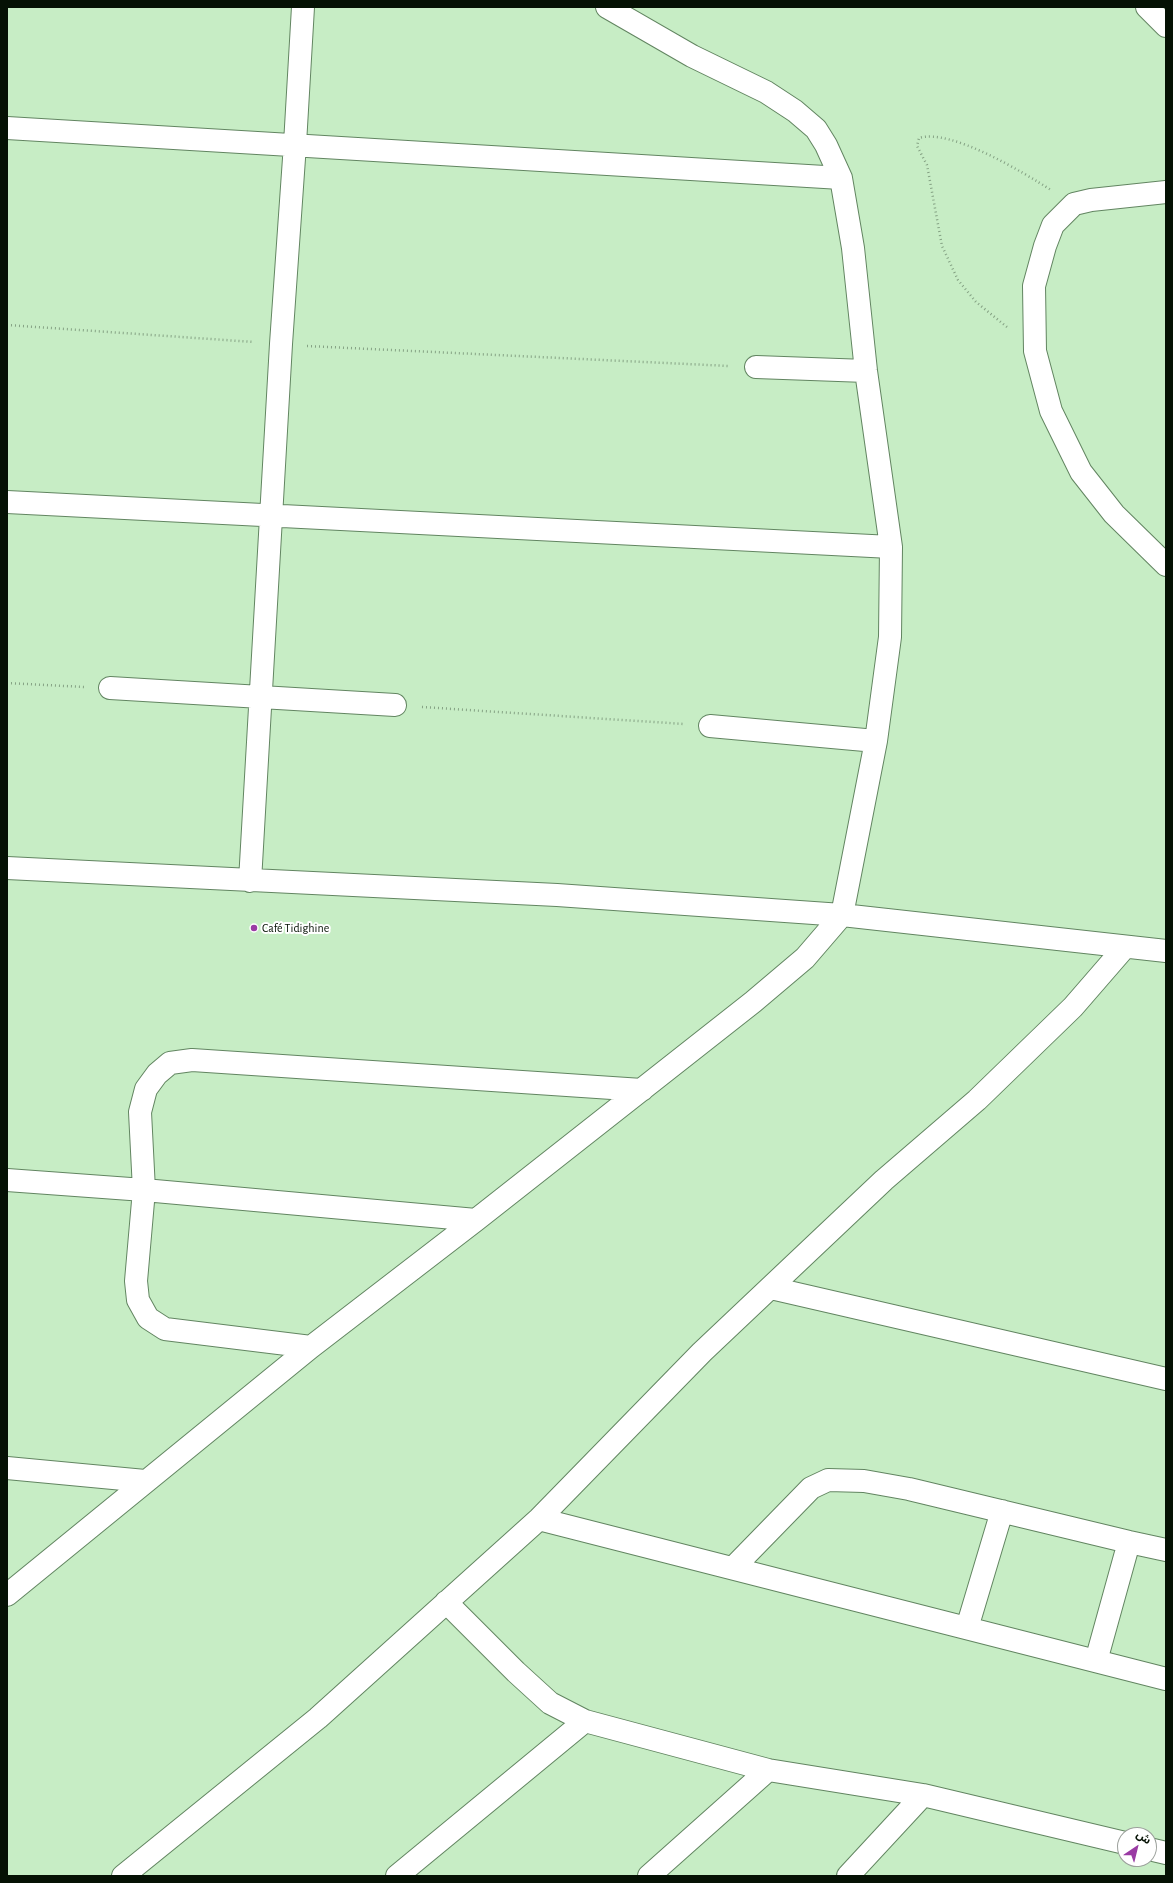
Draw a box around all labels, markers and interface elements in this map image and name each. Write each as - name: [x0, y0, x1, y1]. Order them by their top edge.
- place label: Café Tidighine: [262, 921, 329, 935]
- marker: Café Tidighine: [249, 923, 259, 933]
- north arrow: [1117, 1827, 1157, 1867]
- text: ش: [1134, 1829, 1153, 1846]

